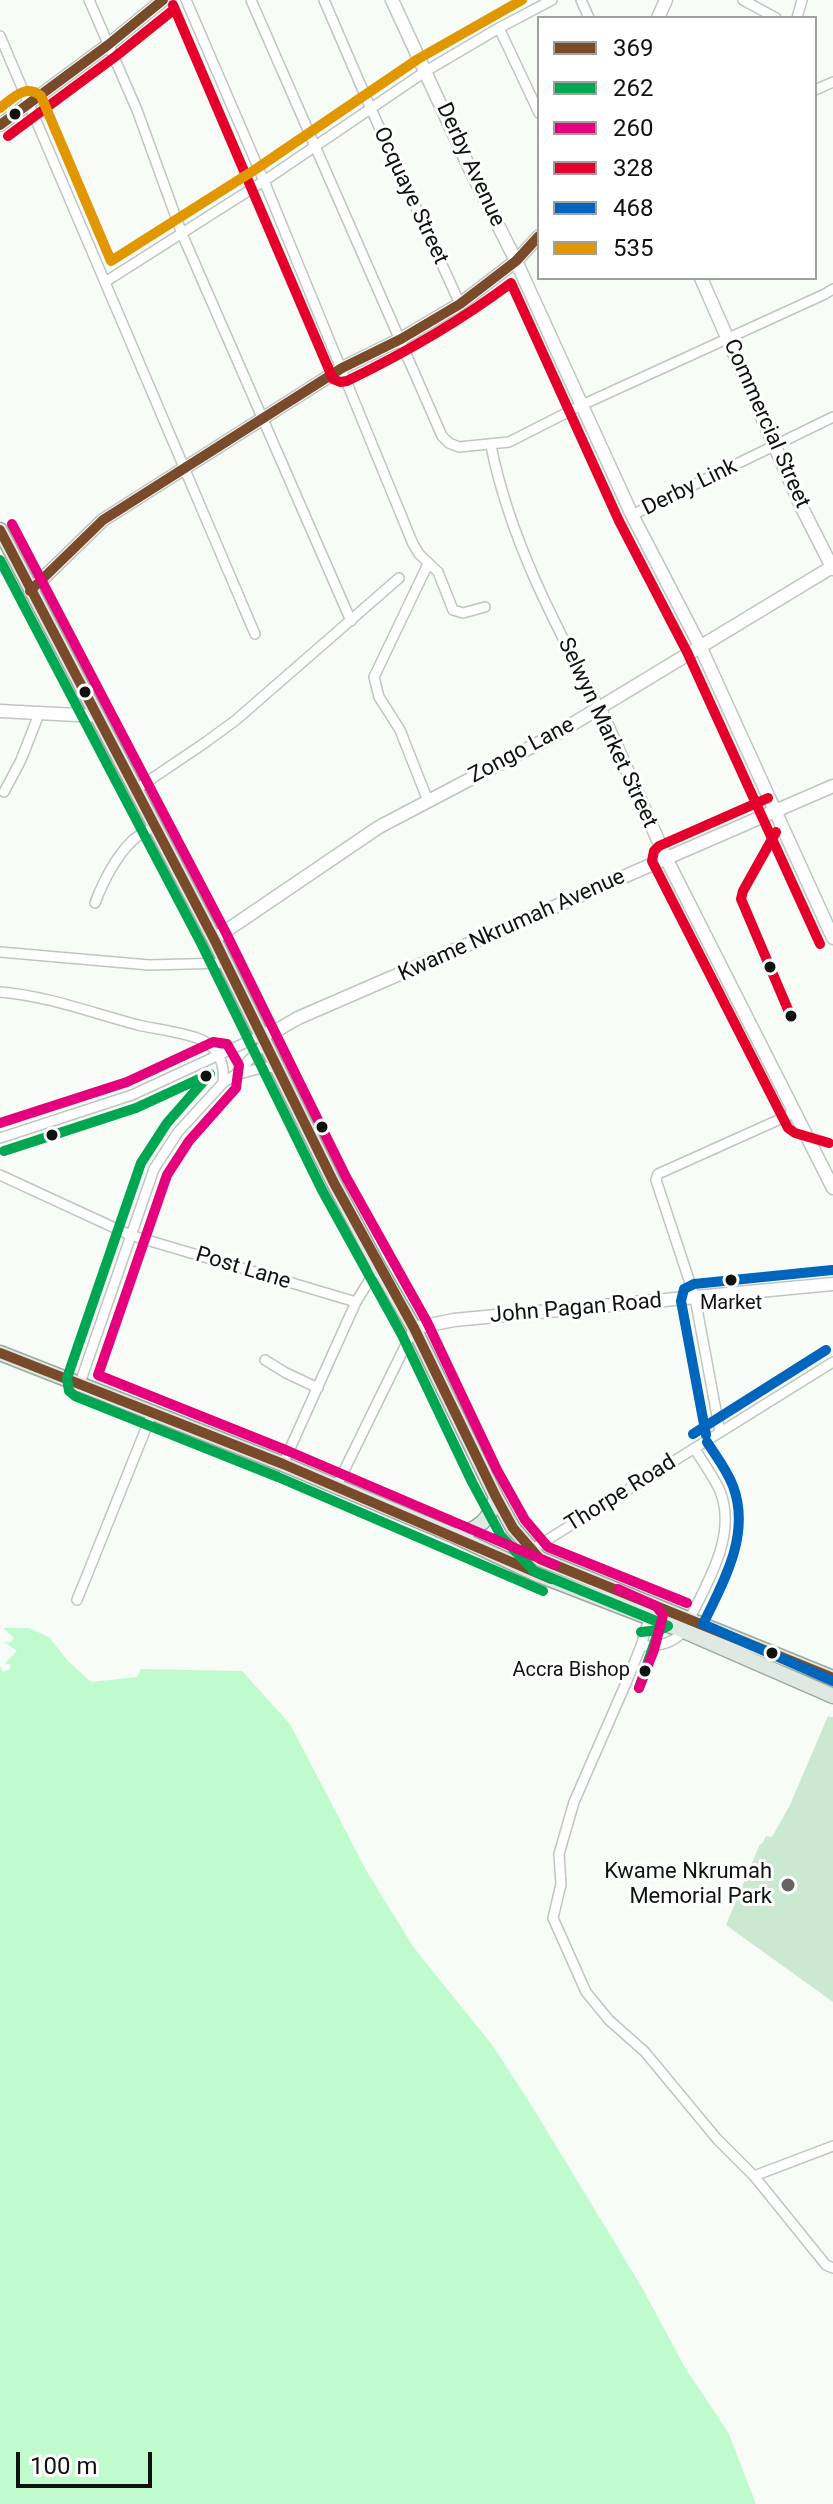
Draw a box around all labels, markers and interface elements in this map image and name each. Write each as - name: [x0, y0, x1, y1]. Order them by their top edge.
- legend: [537, 16, 817, 280]
- text: 369: [613, 34, 653, 62]
- text: 262: [613, 74, 653, 102]
- street label: Derby Avenue: [430, 99, 510, 231]
- unlabelled marker: [7, 106, 23, 122]
- text: 260: [613, 114, 653, 142]
- street label: Ocquaye Street: [367, 123, 453, 269]
- text: 328: [613, 154, 653, 182]
- text: 468: [613, 194, 653, 222]
- text: 535: [613, 234, 653, 262]
- street label: Commercial Street: [717, 335, 815, 513]
- street label: Derby Link: [638, 454, 742, 522]
- street label: Selwyn Market Street: [551, 634, 663, 832]
- unlabelled marker: [77, 684, 93, 700]
- street label: Zongo Lane: [465, 712, 579, 790]
- street label: Kwame Nkrumah Avenue: [395, 864, 629, 988]
- unlabelled marker: [762, 959, 778, 975]
- unlabelled marker: [783, 1008, 799, 1024]
- unlabelled marker: [198, 1068, 214, 1084]
- unlabelled marker: [314, 1119, 330, 1135]
- unlabelled marker: [44, 1127, 60, 1143]
- street label: Post Lane: [192, 1242, 294, 1296]
- marker: Market: [723, 1272, 739, 1288]
- street label: John Pagan Road: [489, 1288, 663, 1330]
- place label: Market: [700, 1292, 762, 1316]
- street label: Thorpe Road: [561, 1450, 681, 1538]
- unlabelled marker: [764, 1645, 780, 1661]
- place label: Accra Bishop: [512, 1659, 630, 1683]
- marker: Accra Bishop: [637, 1663, 653, 1679]
- place label: Kwame Nkrumah Memorial Park: [604, 1859, 772, 1910]
- marker: Kwame Nkrumah Memorial Park: [779, 1876, 797, 1894]
- scale bar: [20, 2436, 156, 2486]
- text: 100 m: [30, 2452, 97, 2480]

